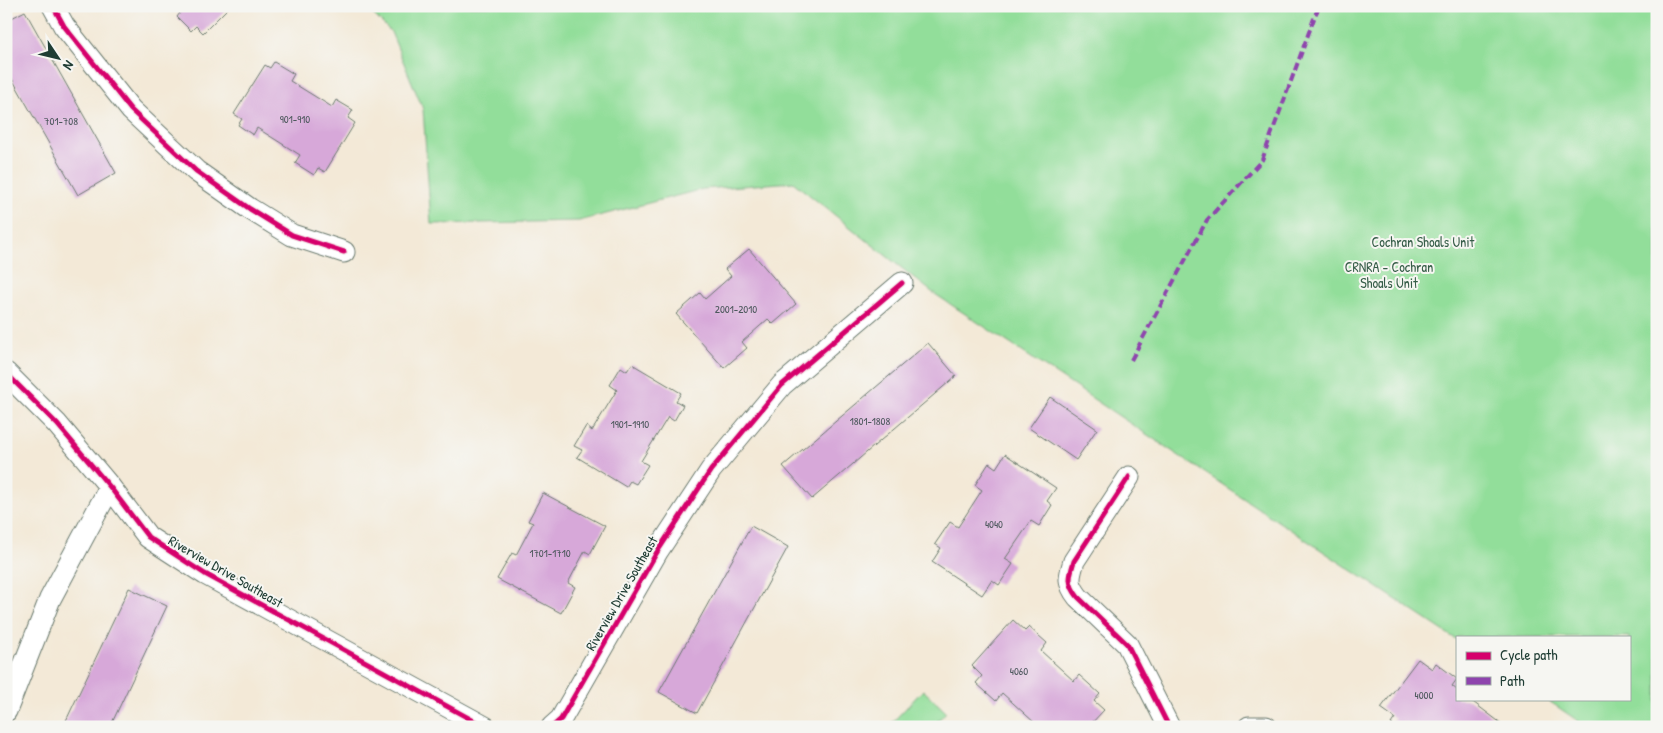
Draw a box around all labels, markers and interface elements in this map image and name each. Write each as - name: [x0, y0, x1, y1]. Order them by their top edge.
- north arrow: [32, 32, 82, 82]
- text: N: [59, 57, 79, 75]
- house number: 901-910: [280, 112, 310, 126]
- house number: 701-708: [44, 114, 78, 128]
- park label: Cochran Shoals Unit: [1372, 232, 1475, 251]
- park label: CRNRA - Cochran Shoals Unit: [1345, 257, 1433, 292]
- house number: 2001-2010: [715, 302, 757, 316]
- house number: 1801-1808: [850, 414, 891, 428]
- house number: 1901-1910: [611, 417, 649, 431]
- house number: 4040: [985, 517, 1003, 531]
- street label: Riverview Drive Southeast: [165, 530, 287, 612]
- street label: Riverview Drive Southeast: [580, 532, 662, 654]
- house number: 1701-1710: [529, 546, 571, 560]
- legend: [1456, 636, 1630, 700]
- text: Cycle path: [1500, 644, 1558, 665]
- house number: 4060: [1010, 664, 1028, 678]
- text: Path: [1500, 670, 1525, 691]
- house number: 4000: [1415, 688, 1434, 702]

